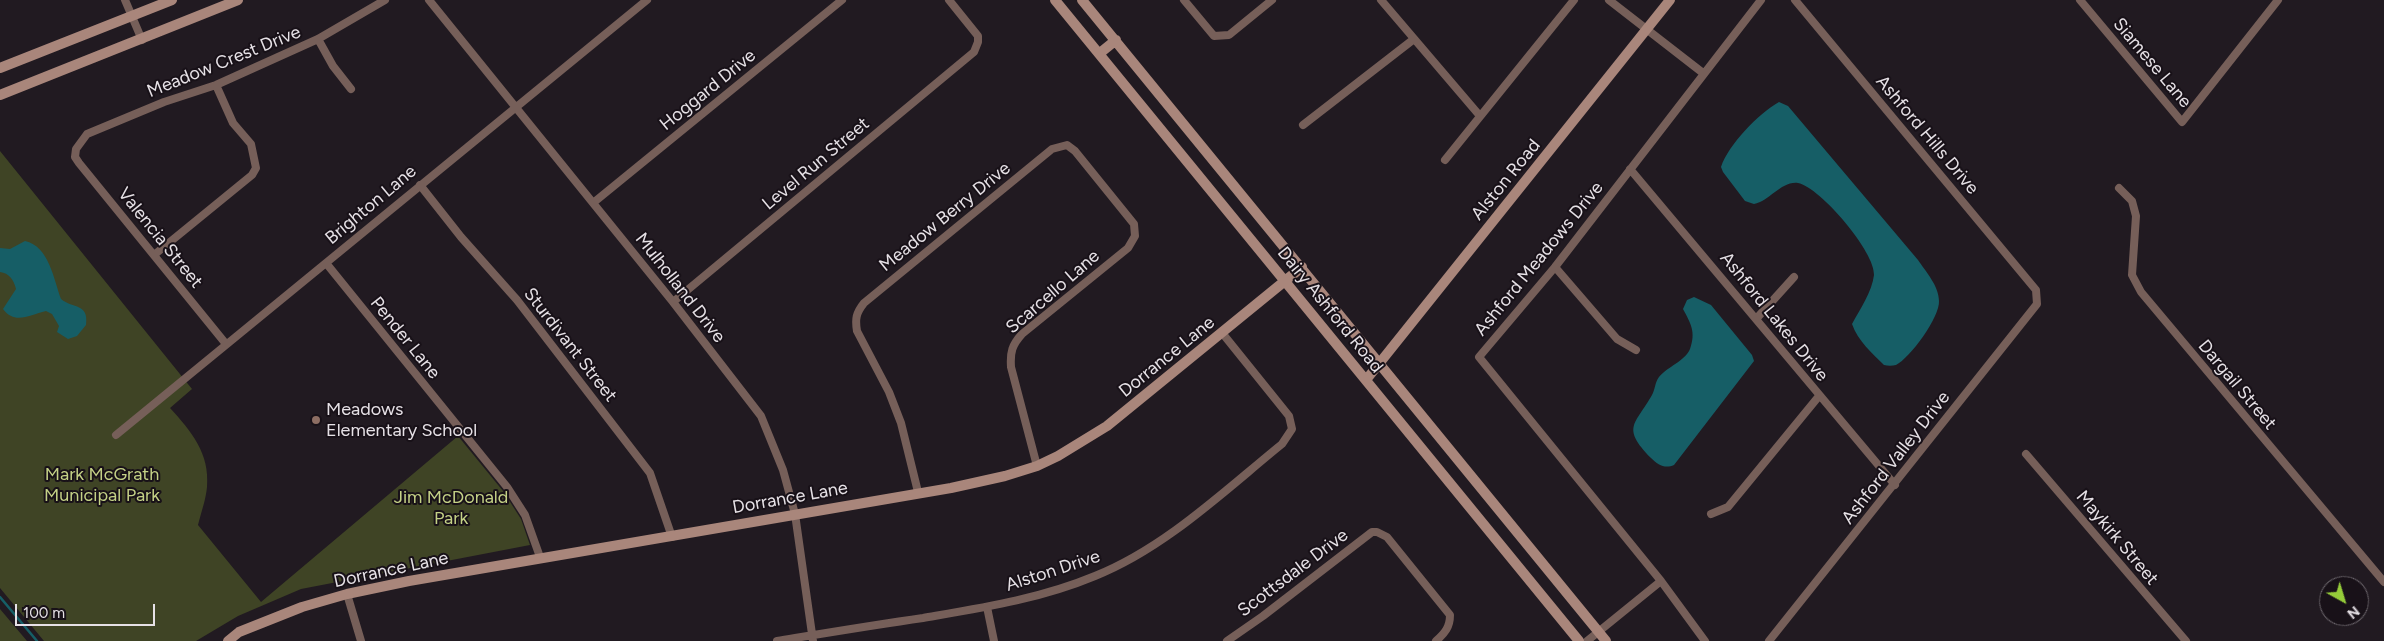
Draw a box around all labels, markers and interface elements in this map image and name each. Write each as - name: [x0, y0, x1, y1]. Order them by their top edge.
- street label: Siamese Lane: [2108, 14, 2196, 112]
- street label: Meadow Crest Drive: [144, 21, 304, 103]
- street label: Hoggard Drive: [656, 45, 760, 135]
- street label: Ashford Hills Drive: [1871, 71, 1983, 199]
- street label: Level Run Street: [758, 113, 874, 215]
- street label: Alston Road: [1467, 135, 1545, 225]
- street label: Meadow Berry Drive: [875, 158, 1015, 276]
- street label: Brighton Lane: [321, 161, 421, 249]
- street label: Ashford Meadows Drive: [1470, 177, 1608, 341]
- street label: Valencia Street: [113, 184, 207, 292]
- street label: Mulholland Drive: [630, 229, 730, 347]
- street label: Dairy Ashford Road: [1273, 243, 1387, 377]
- street label: Scarcello Lane: [1002, 246, 1104, 338]
- street label: Ashford Lakes Drive: [1715, 248, 1833, 386]
- street label: Sturdivant Street: [519, 284, 621, 406]
- street label: Pender Lane: [365, 293, 445, 383]
- street label: Dorrance Lane: [1115, 312, 1219, 402]
- street label: Dargail Street: [2193, 336, 2281, 434]
- street label: Ashford Valley Drive: [1837, 387, 1955, 529]
- place label: Meadows Elementary School: [326, 399, 477, 442]
- marker: Meadows Elementary School: [310, 414, 322, 426]
- park label: Mark McGrath Municipal Park: [44, 464, 160, 506]
- street label: Dorrance Lane: [731, 477, 849, 519]
- park label: Jim McDonald Park: [394, 487, 508, 530]
- street label: Maykirk Street: [2071, 487, 2163, 589]
- street label: Scottsdale Drive: [1233, 524, 1353, 622]
- street label: Alston Drive: [1003, 546, 1103, 596]
- street label: Dorrance Lane: [332, 547, 450, 593]
- north arrow: [2319, 576, 2369, 626]
- scale bar: [18, 594, 158, 626]
- text: N: [2344, 602, 2363, 622]
- text: 100 m: [23, 604, 65, 622]

